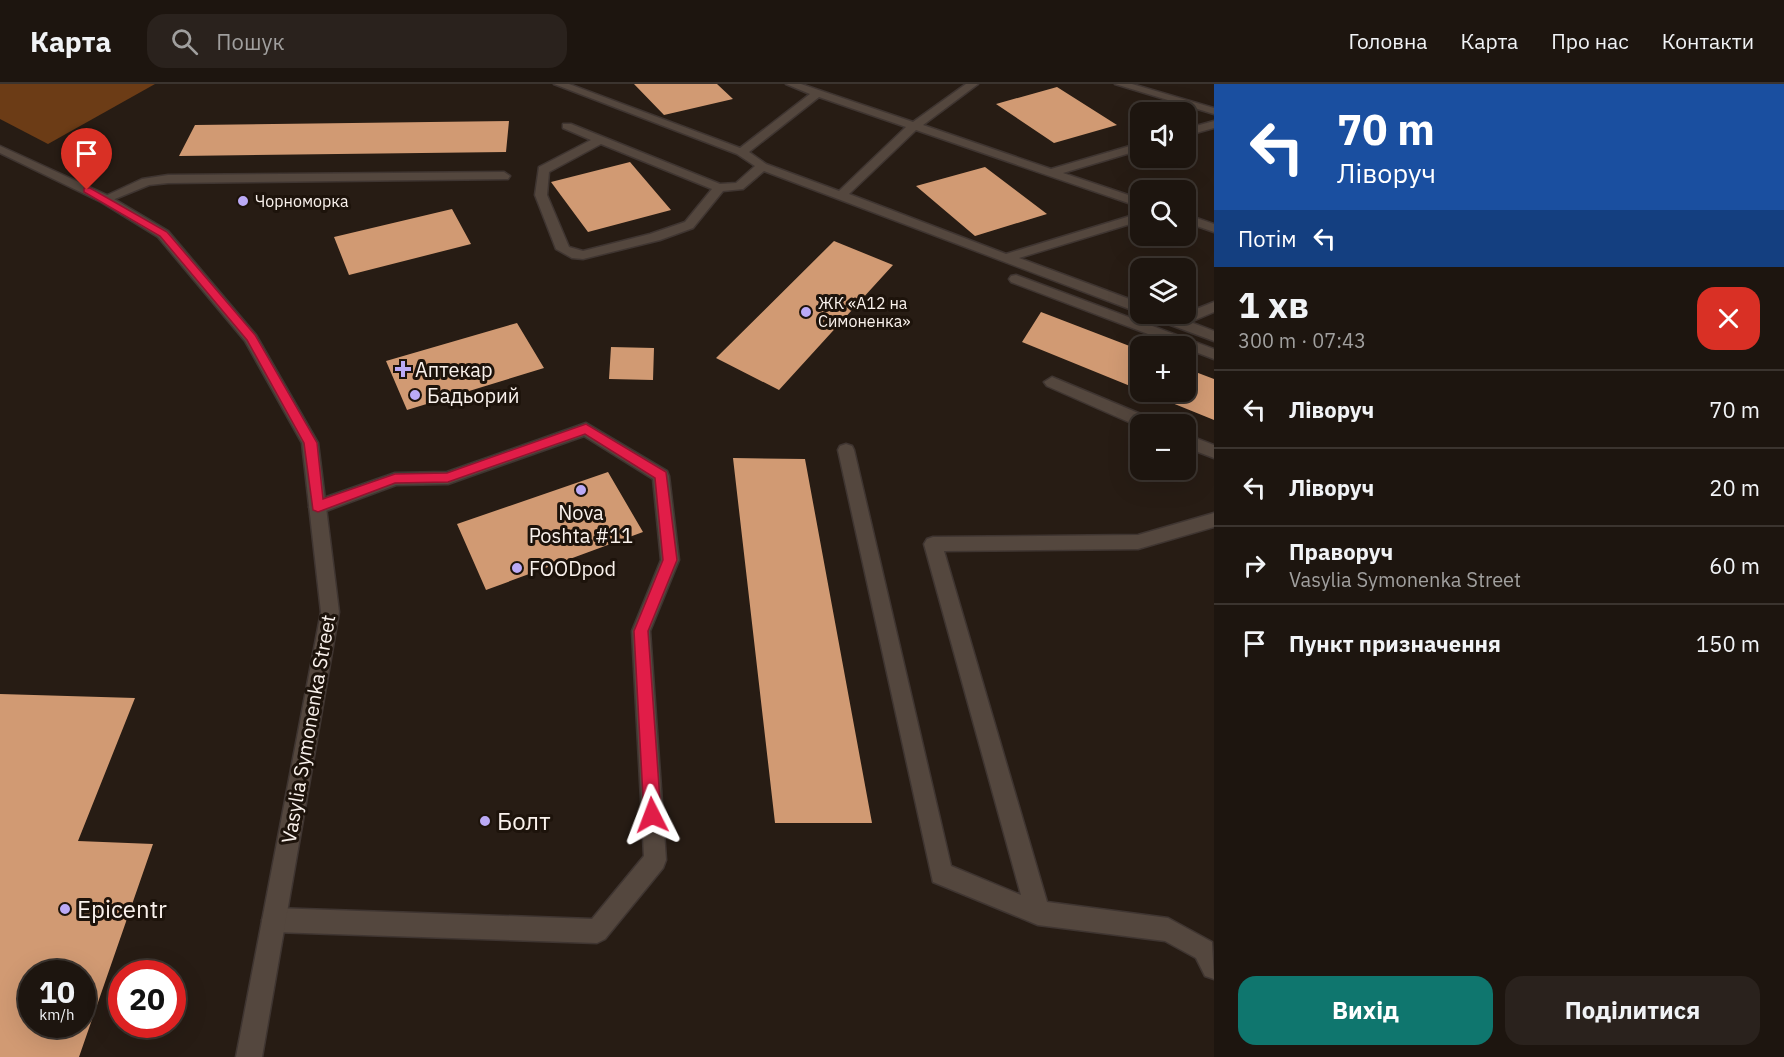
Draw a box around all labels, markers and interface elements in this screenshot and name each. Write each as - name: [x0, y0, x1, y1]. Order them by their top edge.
- search box: [147, 14, 567, 68]
- text: Карта: [30, 23, 111, 60]
- icon: search: [168, 25, 201, 58]
- text: Пошук: [216, 27, 285, 56]
- text: Головна: [1349, 27, 1427, 55]
- text: Карта: [1460, 27, 1518, 55]
- text: Про нас: [1551, 27, 1629, 55]
- text: Контакти: [1662, 27, 1754, 55]
- map controls: [1130, 102, 1196, 480]
- button: sound: [1130, 102, 1196, 168]
- text: 70 m: [1337, 102, 1435, 157]
- icon: left: [1238, 108, 1316, 186]
- pin: [61, 128, 112, 190]
- icon: arrive: [70, 137, 103, 170]
- text: Ліворуч: [1337, 155, 1436, 190]
- button: search: [1130, 180, 1196, 246]
- place label: Чорноморка: [255, 191, 349, 211]
- marker: Чорноморка: [236, 194, 250, 208]
- icon: left: [1308, 222, 1341, 255]
- text: Потім: [1238, 224, 1296, 253]
- button: layers: [1130, 258, 1196, 324]
- text: 1 хв: [1238, 281, 1309, 328]
- button: close: [1697, 287, 1760, 350]
- place label: ЖК «А12 на Симоненка»: [818, 293, 910, 331]
- marker: ЖК «А12 на Симоненка»: [799, 305, 813, 319]
- text: 300 m · 07:43: [1238, 327, 1366, 354]
- button: +: [1130, 336, 1196, 402]
- place label: Аптекар: [415, 356, 493, 383]
- marker: Аптекар: [396, 362, 410, 376]
- place label: Бадьорий: [427, 382, 520, 409]
- marker: Бадьорий: [408, 388, 422, 402]
- icon: left: [1238, 393, 1271, 426]
- text: Ліворуч: [1289, 395, 1374, 424]
- text: 70 m: [1709, 395, 1760, 424]
- button: −: [1130, 414, 1196, 480]
- icon: left: [1238, 471, 1271, 504]
- text: Ліворуч: [1289, 473, 1374, 502]
- text: 20 m: [1709, 473, 1760, 502]
- marker: Nova Poshta #11: [574, 483, 588, 497]
- place label: Nova Poshta #11: [529, 499, 633, 549]
- text: Праворуч: [1289, 537, 1393, 566]
- icon: right: [1238, 549, 1271, 582]
- text: 60 m: [1709, 551, 1760, 580]
- place label: FOODpod: [529, 555, 616, 582]
- marker: FOODpod: [510, 561, 524, 575]
- text: Vasylia Symonenka Street: [1289, 566, 1521, 593]
- street label: Vasylia Symonenka Street: [275, 612, 341, 846]
- icon: arrive: [1238, 627, 1271, 660]
- text: Пункт призначення: [1289, 629, 1501, 658]
- text: 150 m: [1696, 629, 1760, 658]
- position arrow: [620, 783, 684, 847]
- place label: Болт: [497, 805, 551, 837]
- marker: Болт: [478, 814, 492, 828]
- place label: Epicentr: [77, 893, 167, 925]
- marker: Epicentr: [58, 902, 72, 916]
- speed limit sign: 20: [108, 960, 186, 1038]
- text: 10: [39, 972, 75, 1011]
- button: Вихід: [1238, 976, 1493, 1045]
- button: Поділитися: [1505, 976, 1760, 1045]
- text: km/h: [39, 1005, 75, 1024]

